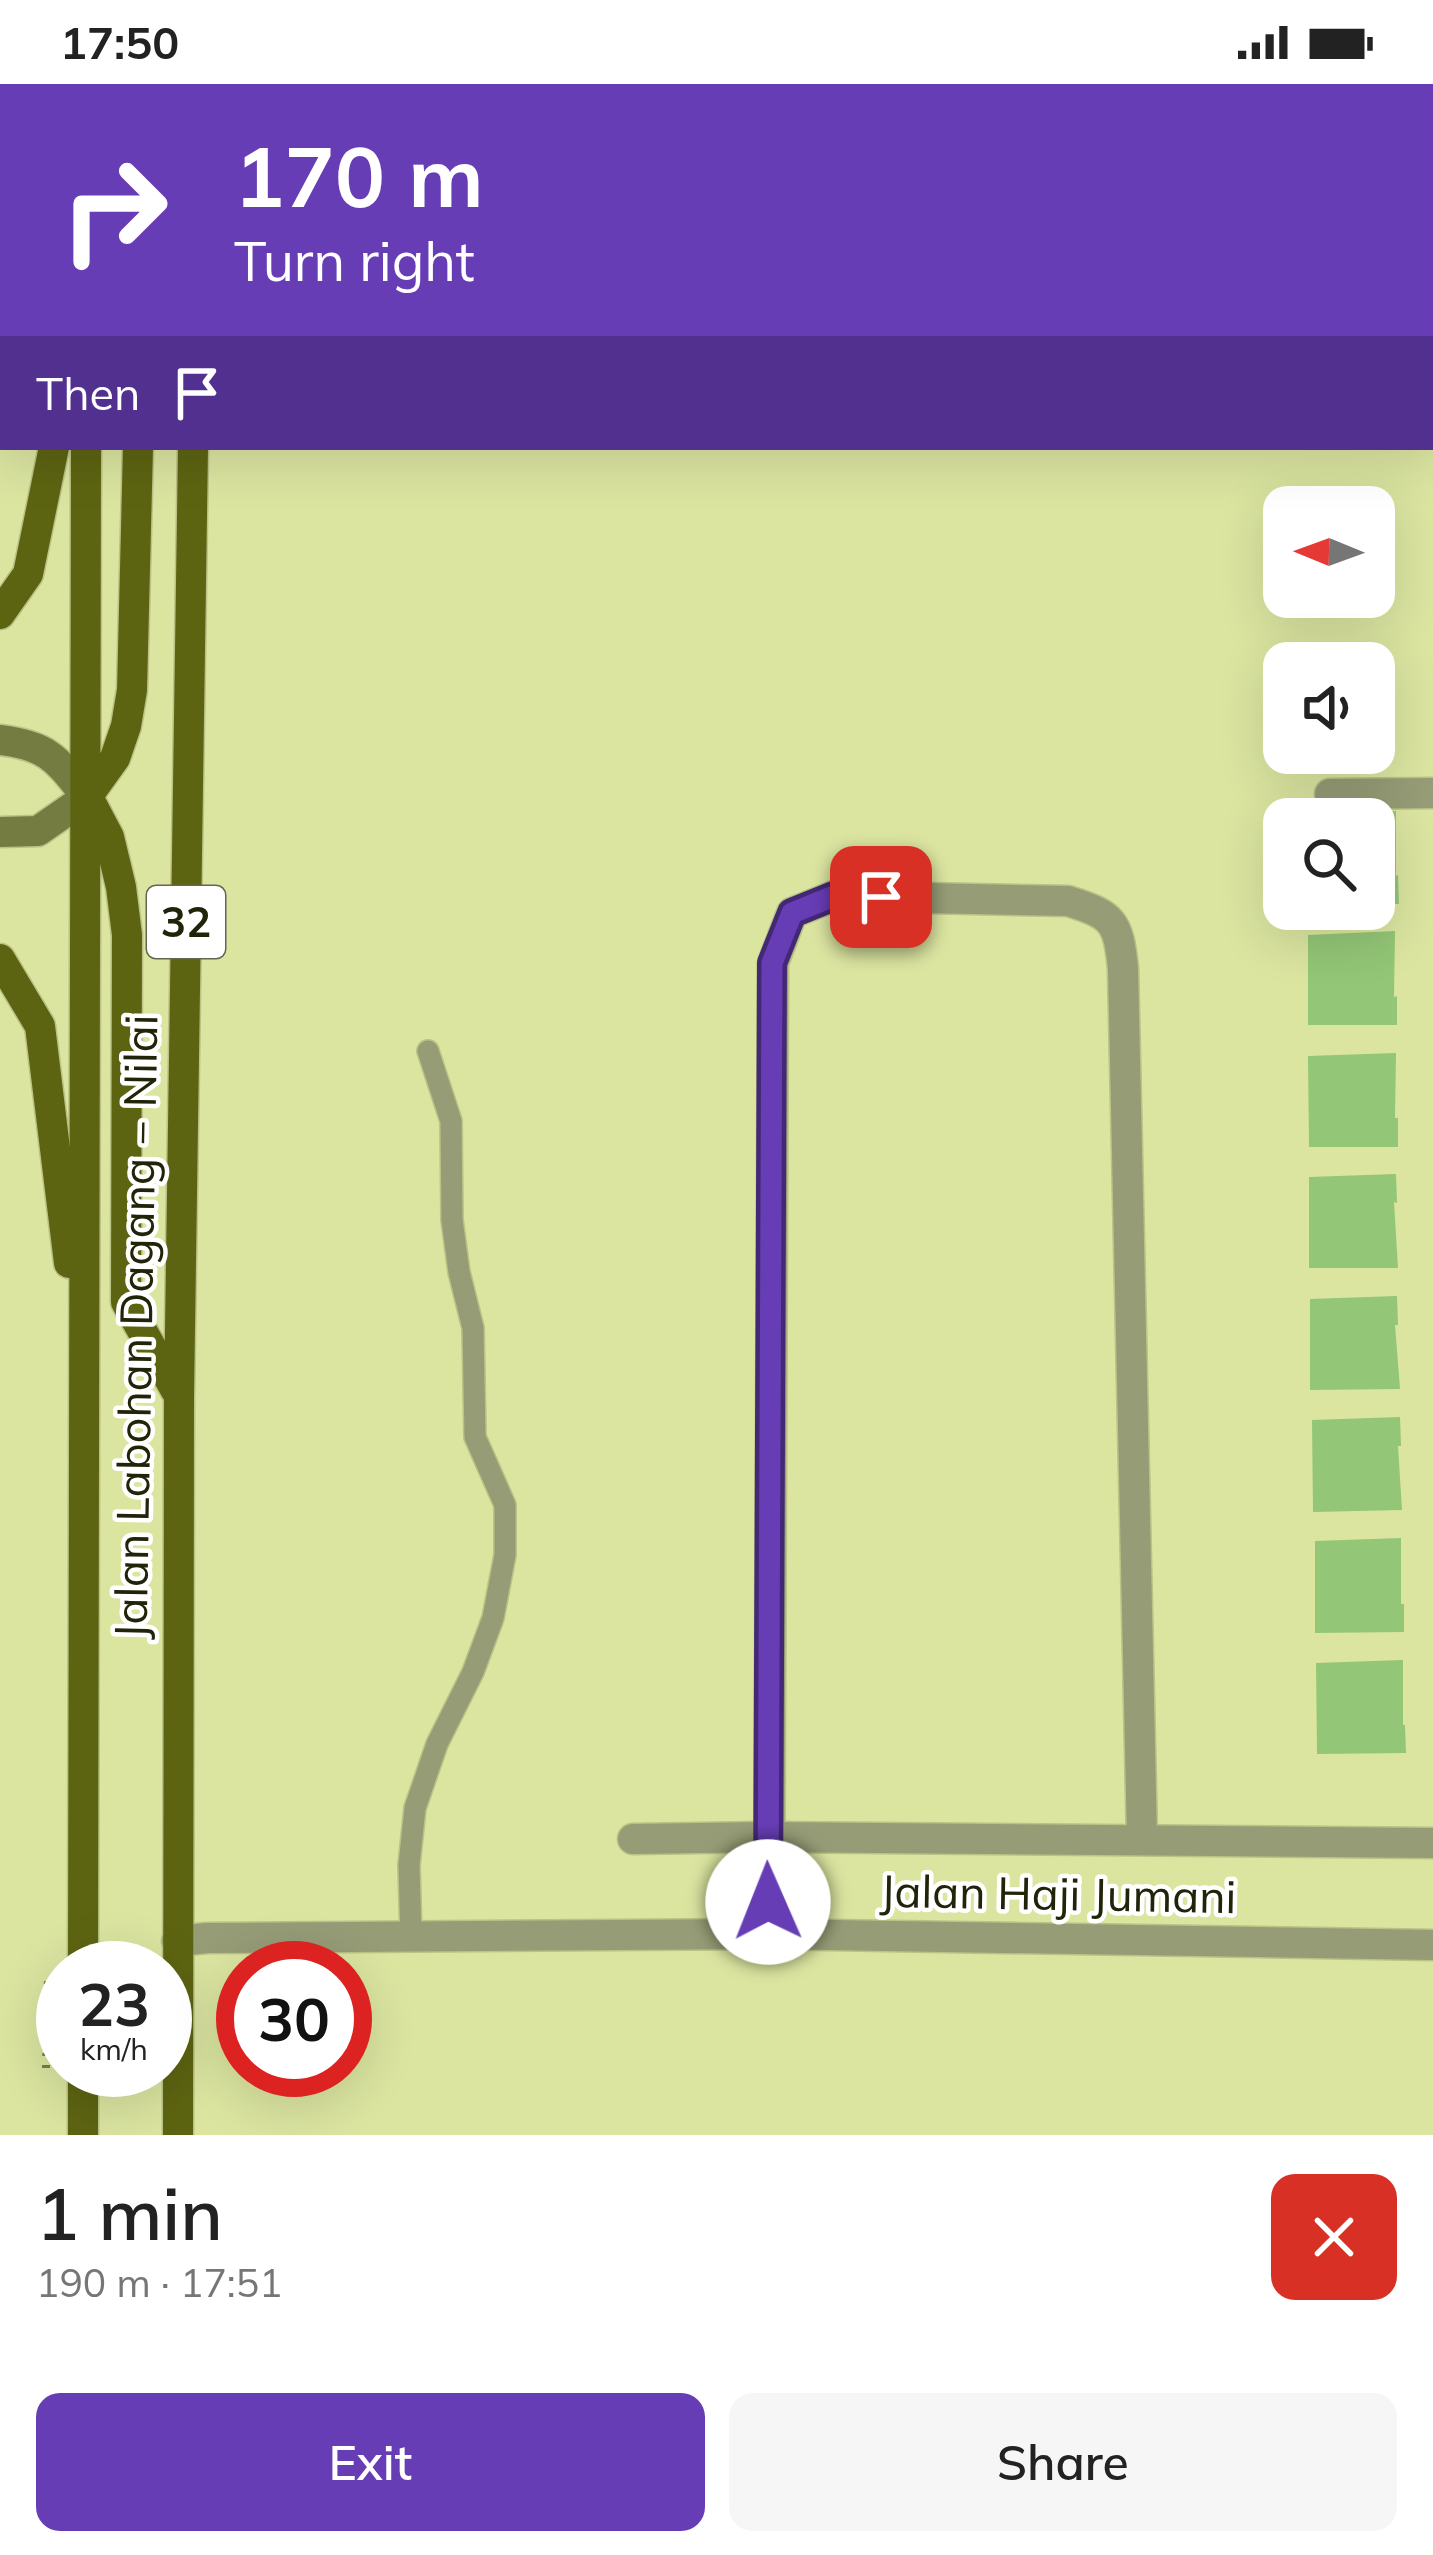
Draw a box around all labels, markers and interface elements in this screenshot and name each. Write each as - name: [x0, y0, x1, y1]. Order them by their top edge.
- text: 17:50: [60, 14, 179, 70]
- text: 170 m: [234, 123, 484, 228]
- icon: right: [36, 132, 192, 288]
- text: Turn right: [234, 227, 475, 295]
- icon: arrive: [164, 360, 230, 426]
- text: Then: [36, 365, 140, 421]
- north arrow: [1263, 486, 1395, 618]
- map controls: [1263, 486, 1395, 930]
- button: sound: [1263, 642, 1395, 774]
- button: search: [1263, 798, 1395, 930]
- pin: [830, 846, 932, 948]
- icon: arrive: [848, 864, 914, 930]
- road number: 32: [147, 886, 225, 958]
- street label: Jalan Labohan Dagang ‒ Nilai: [102, 1014, 168, 1640]
- position arrow: [705, 1839, 831, 1965]
- street label: Jalan Haji Jumani: [879, 1862, 1237, 1924]
- speed limit sign: 30: [216, 1941, 372, 2097]
- text: 23: [78, 1966, 150, 2041]
- text: km/h: [80, 2030, 148, 2068]
- text: 1 min: [36, 2168, 223, 2258]
- button: close: [1271, 2174, 1397, 2300]
- text: 190 m · 17:51: [36, 2258, 282, 2307]
- button: Exit: [36, 2393, 705, 2531]
- button: Share: [729, 2393, 1397, 2531]

